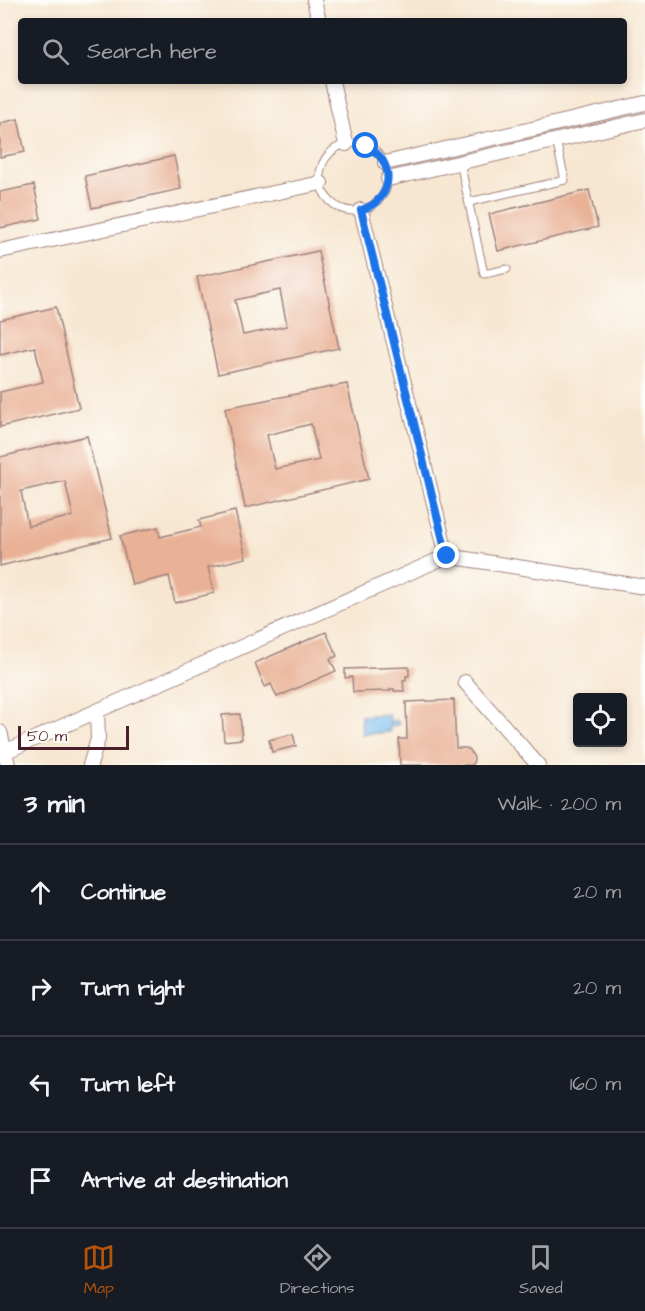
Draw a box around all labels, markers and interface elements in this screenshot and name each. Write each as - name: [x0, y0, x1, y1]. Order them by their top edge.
- search box: [18, 18, 627, 84]
- icon: search: [39, 35, 72, 68]
- text: Search here: [87, 36, 217, 67]
- route start: [352, 132, 378, 158]
- route end: [433, 542, 459, 568]
- map controls: [573, 693, 627, 747]
- button: locate: [573, 693, 627, 747]
- scale bar: [18, 723, 129, 750]
- text: 50 m: [27, 725, 67, 747]
- text: 3 min: [24, 786, 85, 822]
- text: Walk · 200 m: [498, 790, 621, 818]
- icon: ahead: [24, 876, 57, 909]
- text: Continue: [81, 877, 166, 908]
- text: 20 m: [573, 878, 621, 906]
- icon: right: [24, 972, 57, 1005]
- text: Turn right: [81, 973, 184, 1004]
- text: 20 m: [573, 974, 621, 1002]
- icon: left: [24, 1068, 57, 1101]
- text: Turn left: [81, 1069, 175, 1100]
- text: 160 m: [570, 1070, 621, 1098]
- icon: arrive: [24, 1164, 57, 1197]
- text: Arrive at destination: [81, 1165, 288, 1196]
- tab: Map: [82, 1241, 115, 1299]
- tab: Directions: [280, 1241, 354, 1299]
- tab: Saved: [519, 1241, 563, 1299]

